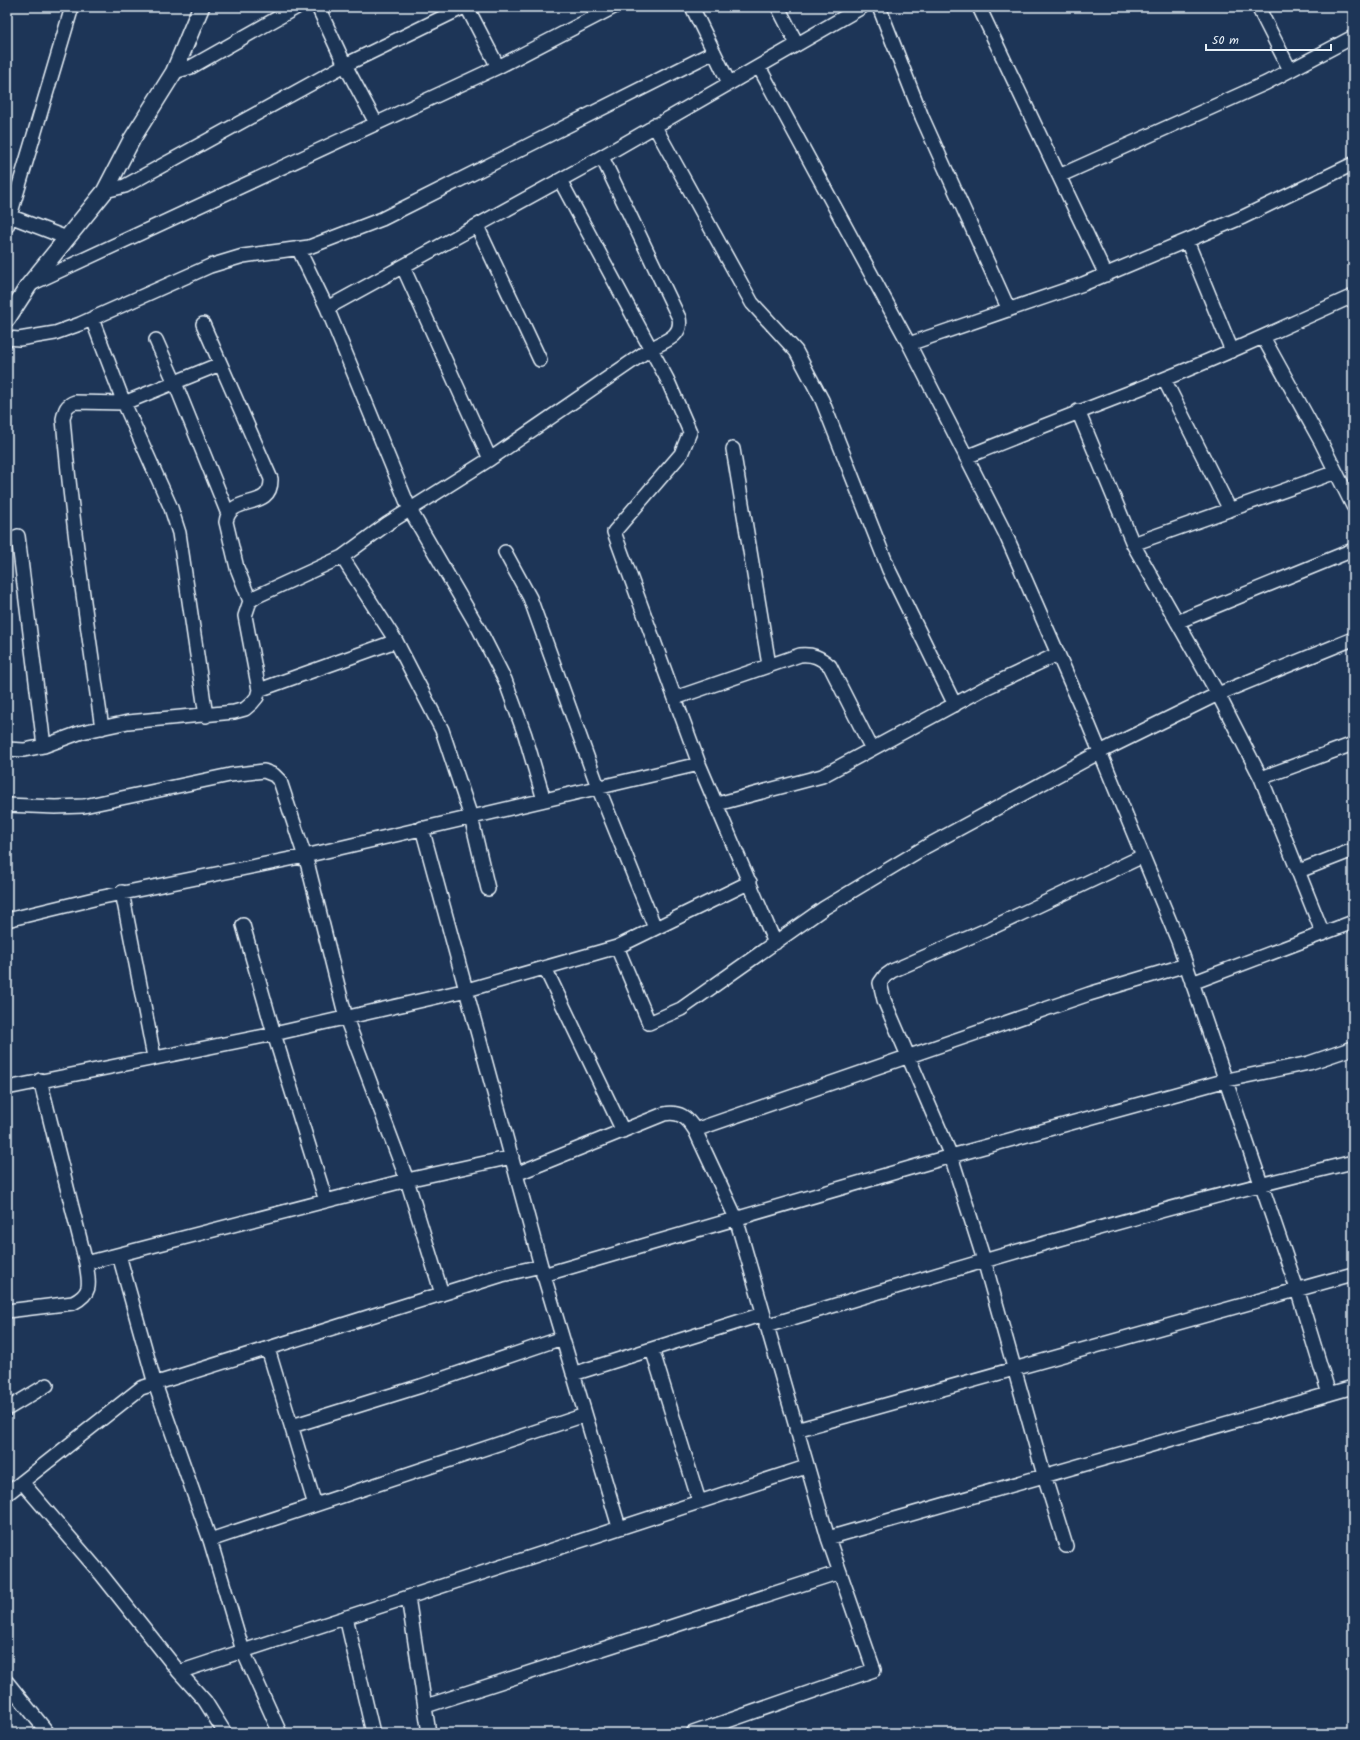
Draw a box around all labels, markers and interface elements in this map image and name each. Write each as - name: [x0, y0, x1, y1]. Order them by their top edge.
- scale bar: [1206, 26, 1331, 52]
- text: 50 m: [1212, 31, 1239, 50]

